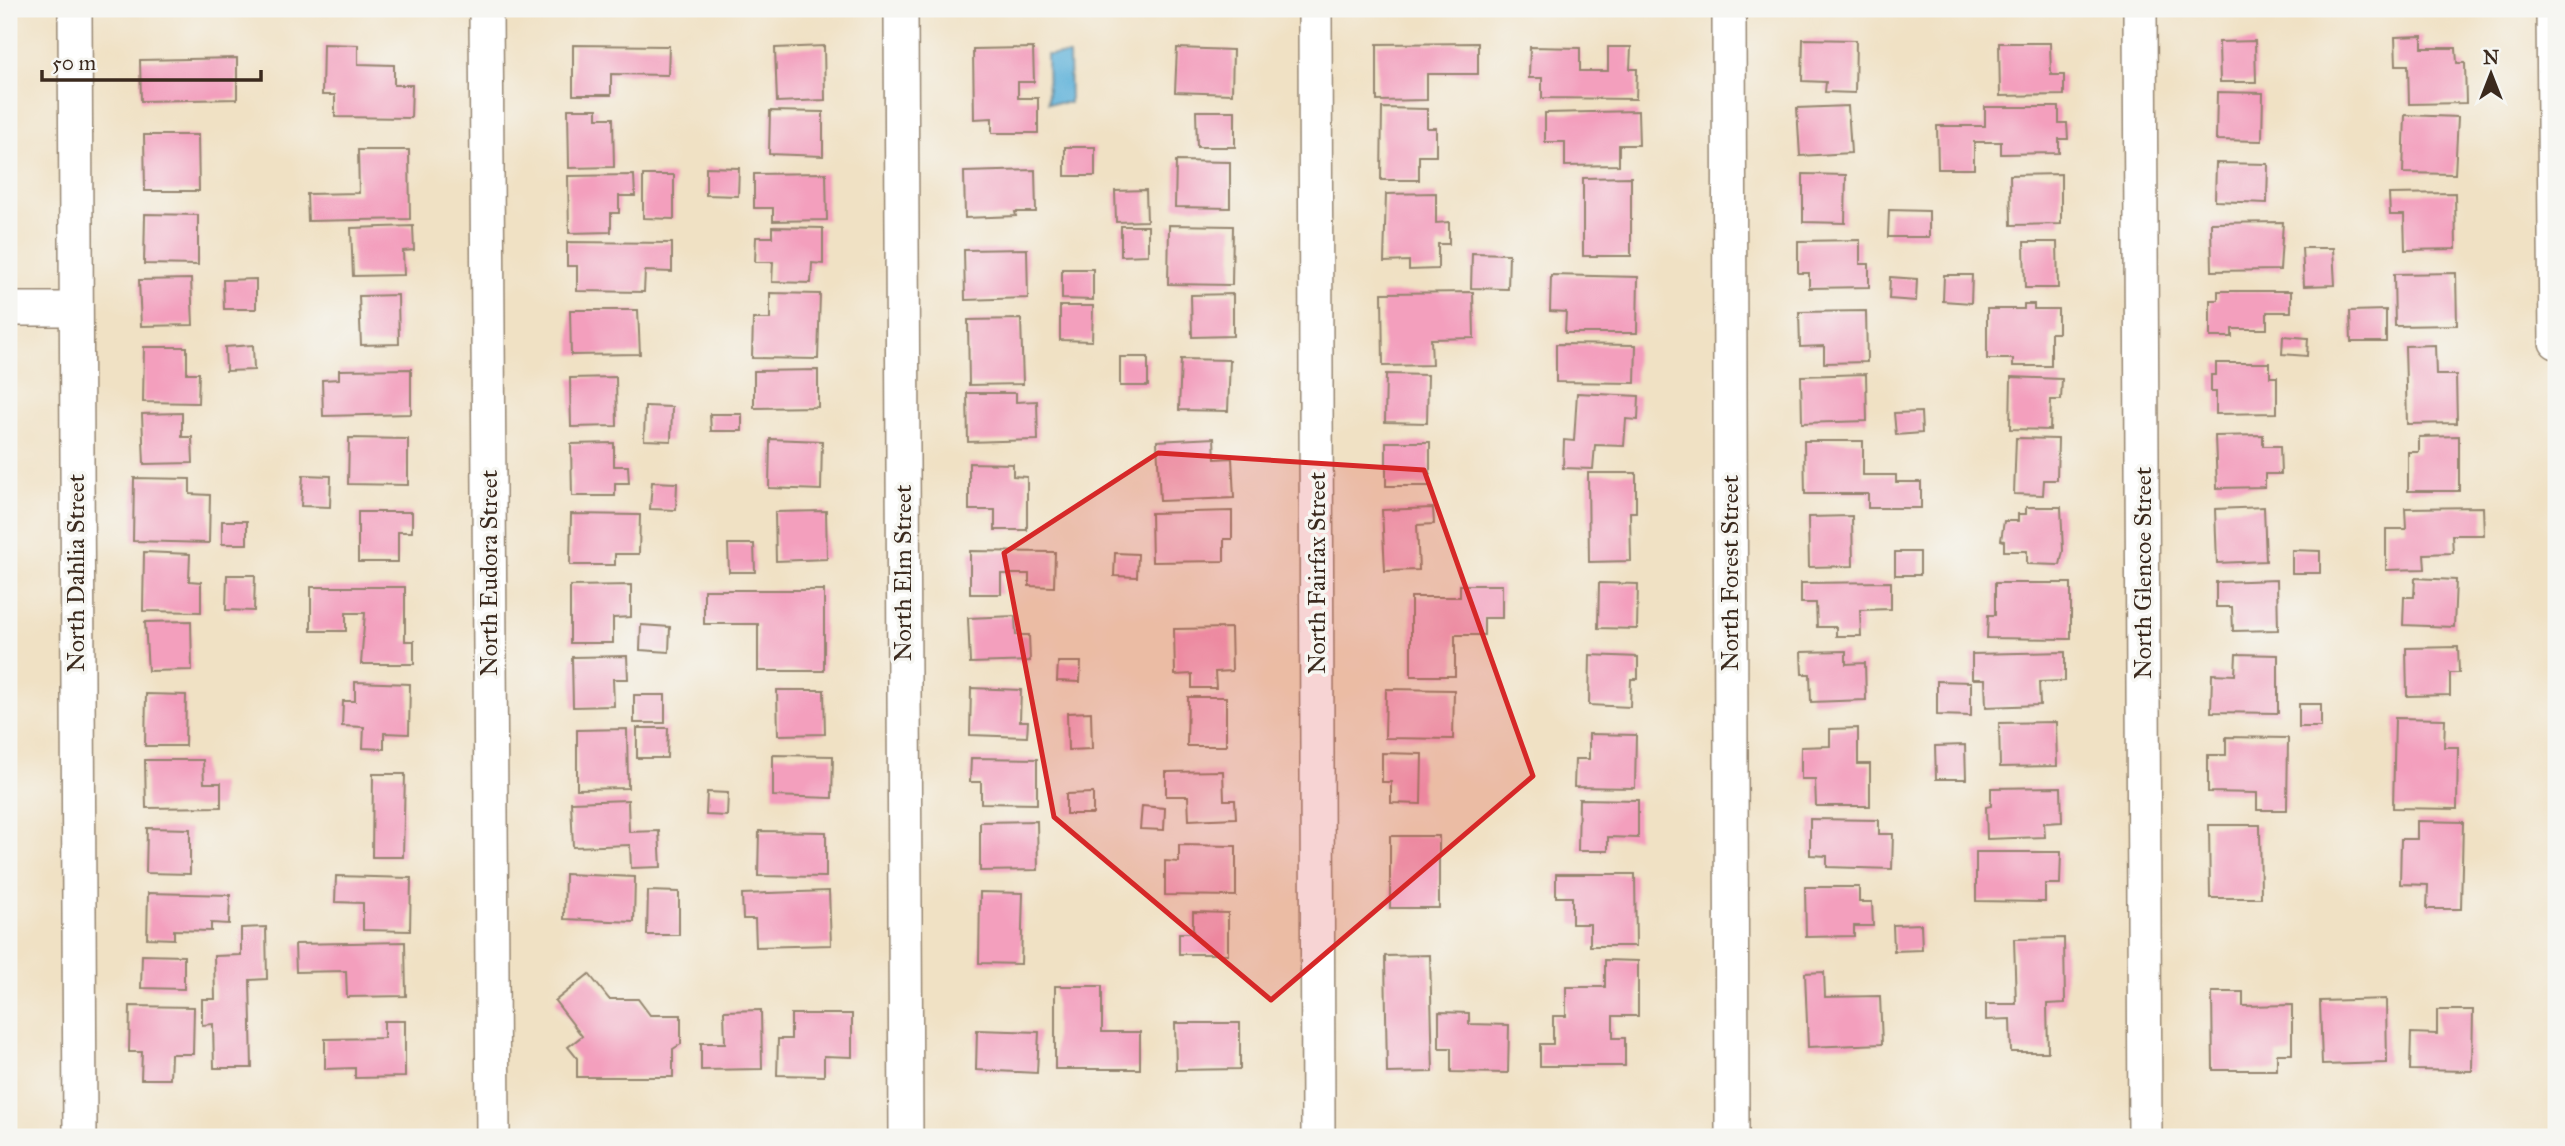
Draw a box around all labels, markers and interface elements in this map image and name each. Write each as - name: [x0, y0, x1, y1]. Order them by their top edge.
- scale bar: [42, 38, 261, 82]
- north arrow: [2456, 38, 2526, 108]
- text: N: [2483, 46, 2499, 69]
- text: 50 m: [52, 50, 97, 76]
- street label: North Glencoe Street: [2128, 466, 2158, 679]
- street label: North Eudora Street: [474, 469, 504, 676]
- street label: North Fairfax Street: [1302, 471, 1332, 674]
- street label: North Dahlia Street: [61, 473, 91, 672]
- street label: North Forest Street: [1715, 474, 1745, 671]
- street label: North Elm Street: [888, 484, 918, 661]

